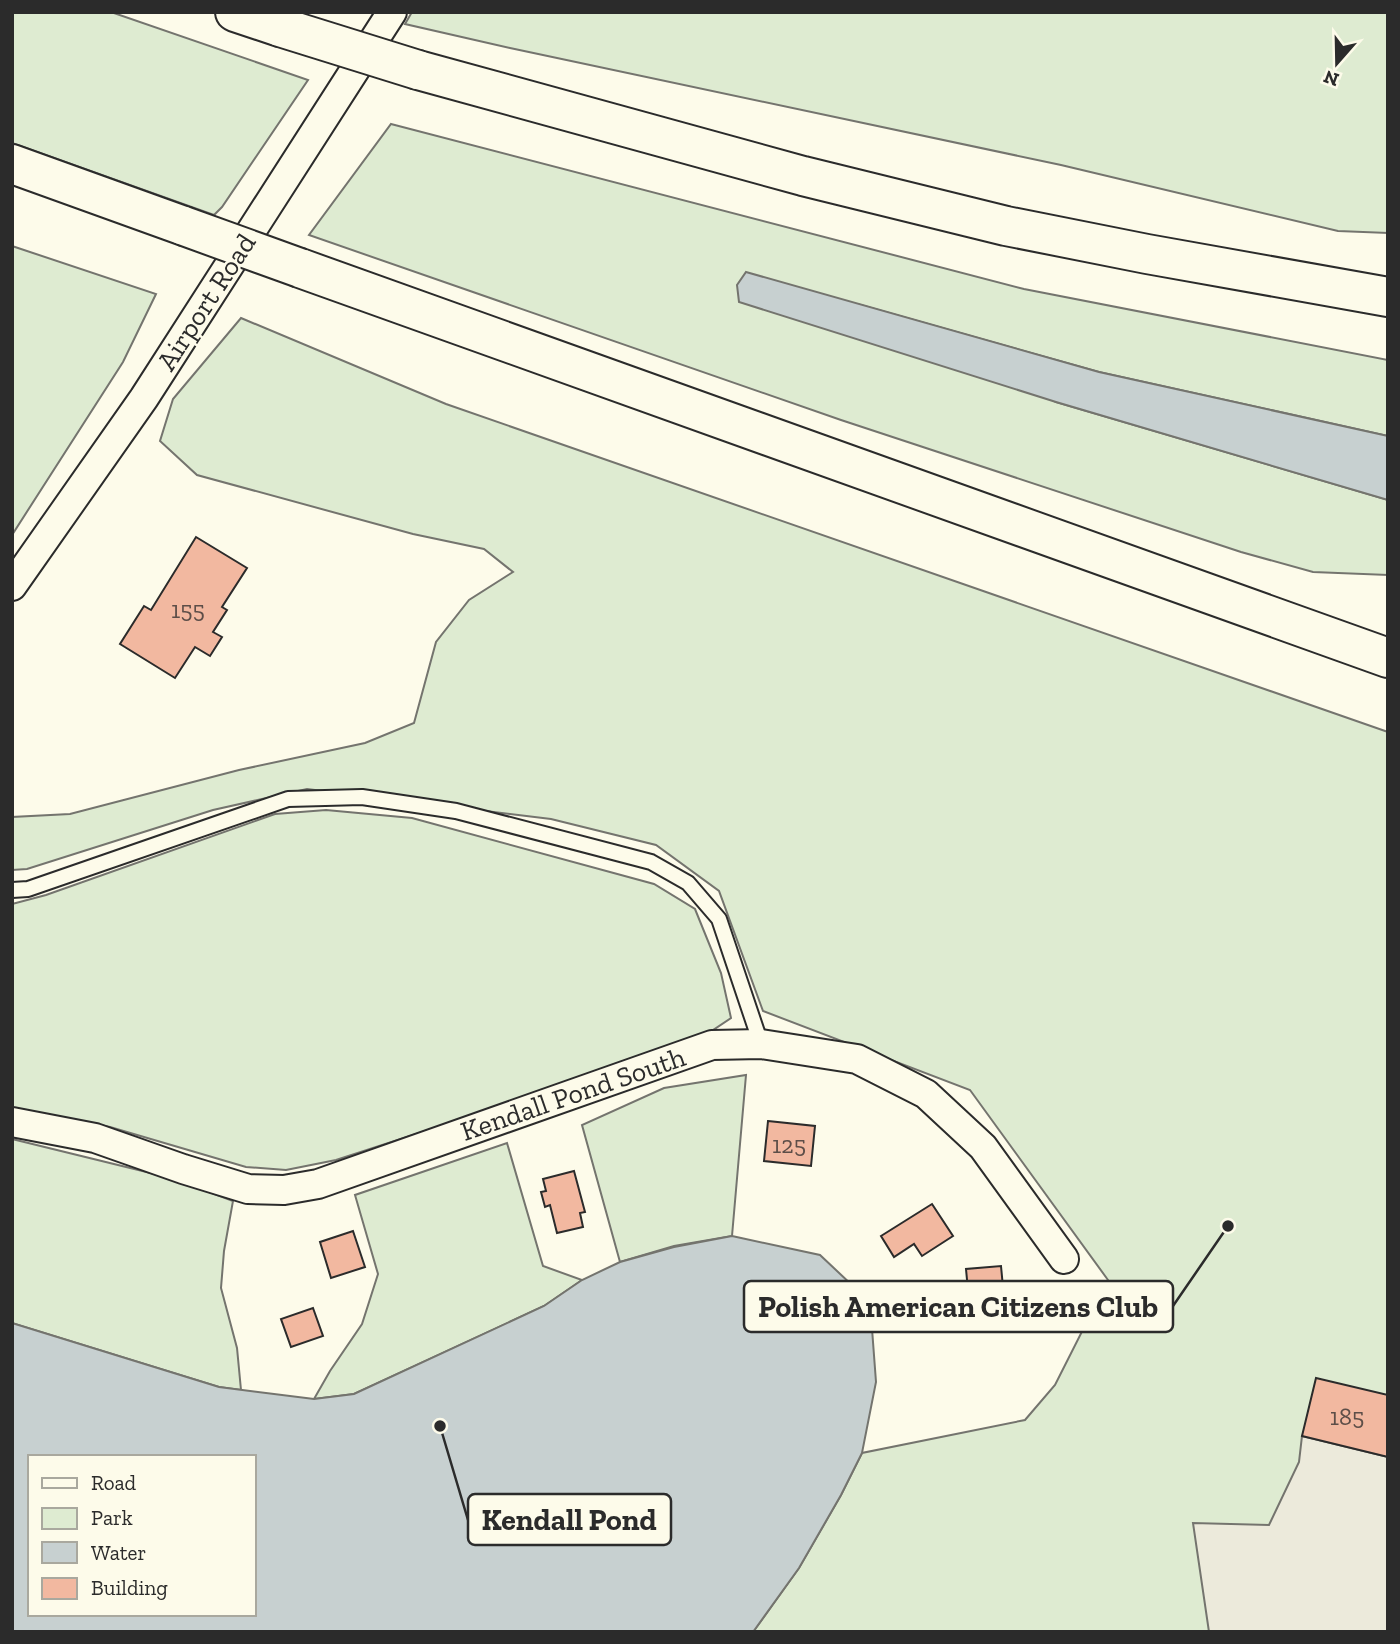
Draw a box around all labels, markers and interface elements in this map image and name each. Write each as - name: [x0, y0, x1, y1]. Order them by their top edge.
- north arrow: [1302, 28, 1372, 98]
- text: N: [1321, 65, 1342, 92]
- street label: Airport Road: [150, 228, 262, 376]
- house number: 155: [171, 595, 205, 624]
- street label: Kendall Pond South: [456, 1040, 690, 1148]
- house number: 125: [772, 1130, 806, 1159]
- callout: Polish American Citizens Club: [744, 1281, 1173, 1332]
- text: Polish American Citizens Club: [758, 1289, 1158, 1325]
- house number: 185: [1330, 1402, 1364, 1431]
- legend: [28, 1455, 256, 1616]
- text: Road: [91, 1470, 137, 1495]
- callout: Kendall Pond: [468, 1494, 671, 1545]
- text: Kendall Pond: [481, 1502, 657, 1538]
- text: Park: [91, 1505, 133, 1530]
- text: Water: [91, 1540, 146, 1565]
- text: Building: [91, 1575, 168, 1600]

